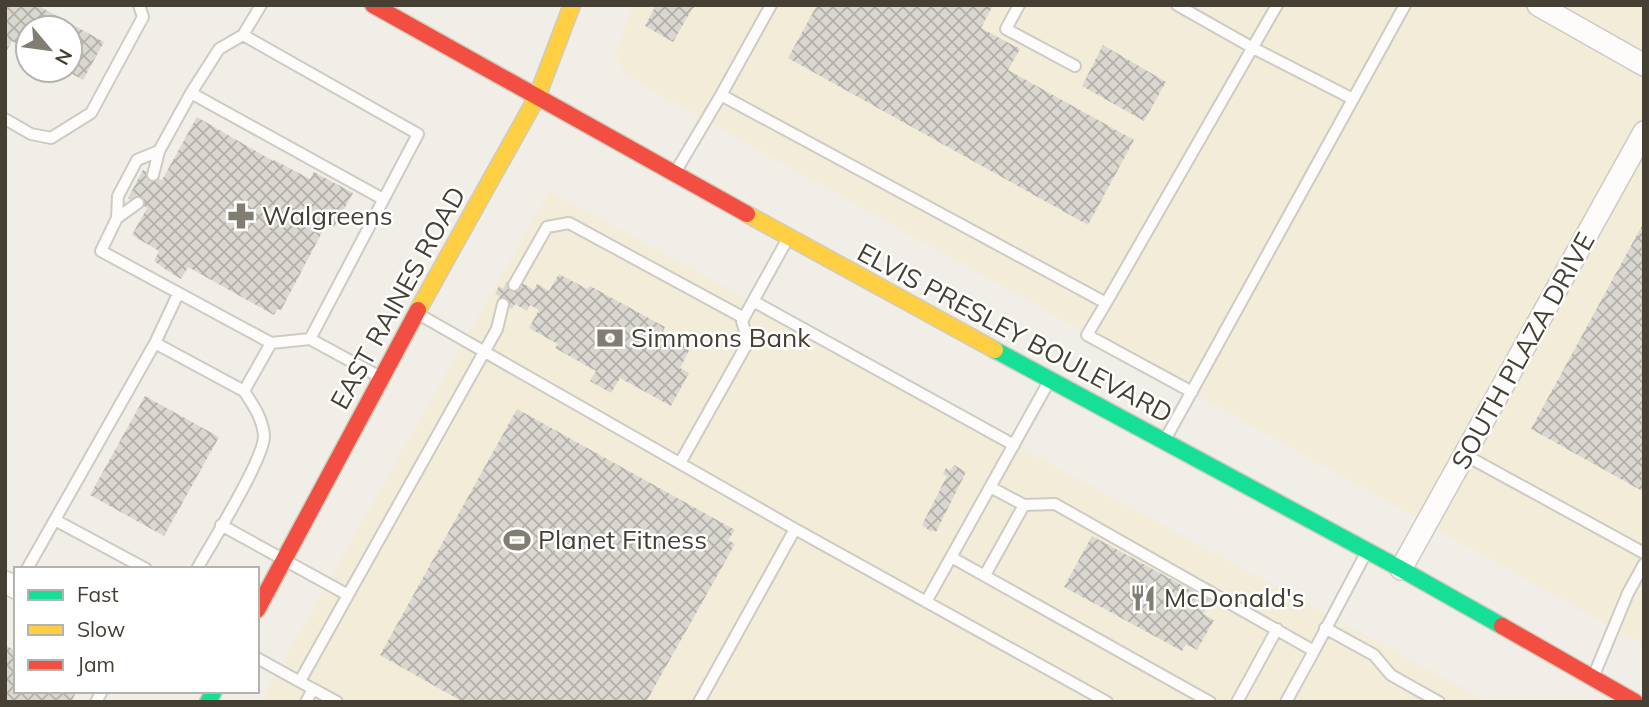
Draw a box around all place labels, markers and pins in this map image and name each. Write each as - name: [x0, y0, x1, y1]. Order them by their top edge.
- place label: Walgreens: [262, 199, 393, 232]
- pharmacy icon: Walgreens: [226, 201, 256, 231]
- place label: Simmons Bank: [631, 321, 811, 354]
- bank icon: Simmons Bank: [595, 323, 625, 353]
- place label: Planet Fitness: [538, 523, 707, 556]
- sports icon: Planet Fitness: [502, 525, 532, 555]
- place label: McDonald's: [1164, 581, 1305, 614]
- restaurant icon: McDonald's: [1128, 583, 1158, 613]

